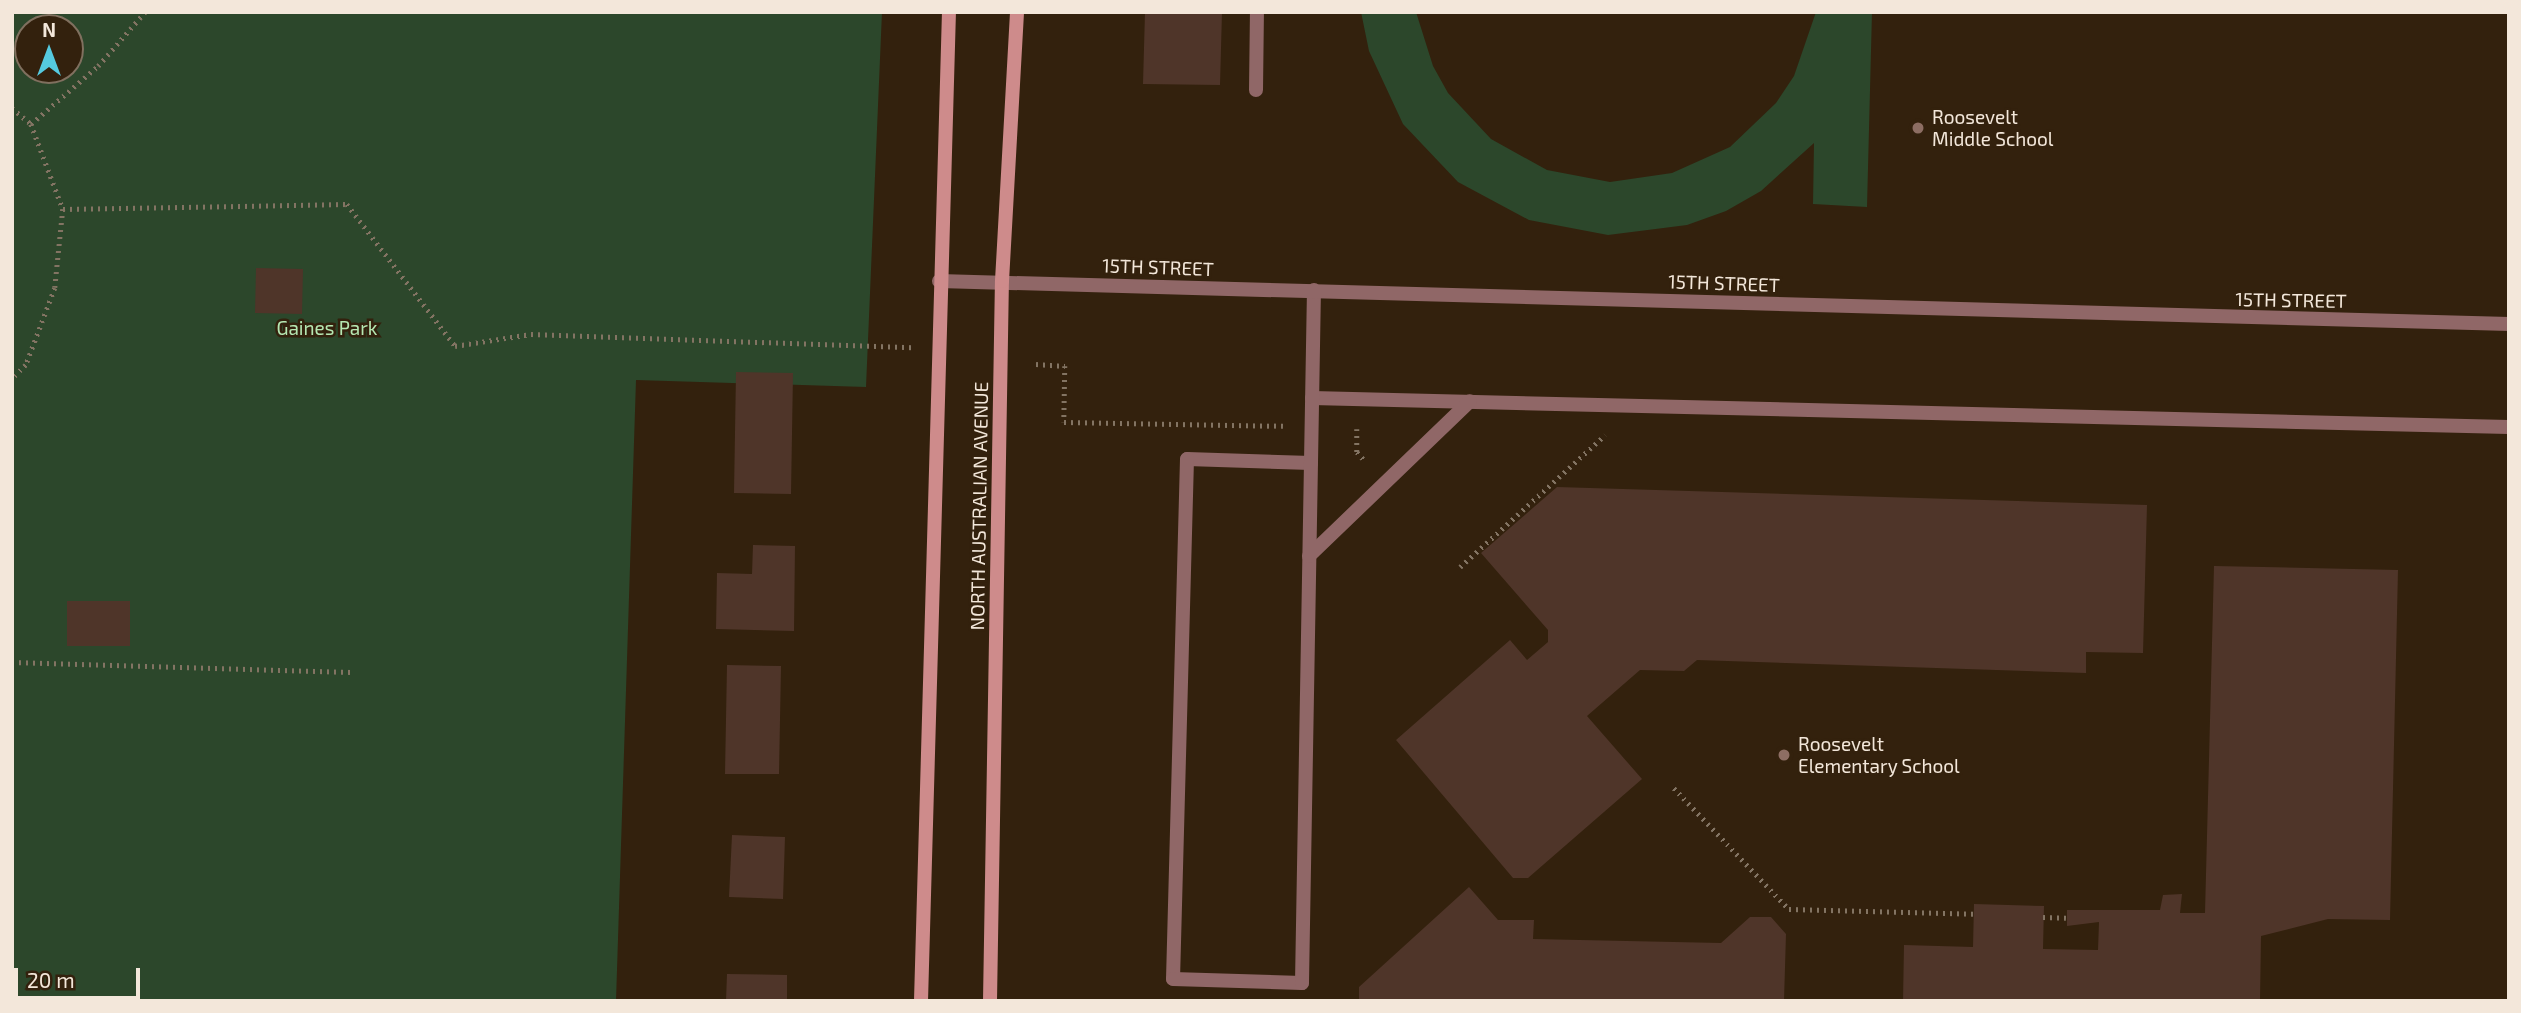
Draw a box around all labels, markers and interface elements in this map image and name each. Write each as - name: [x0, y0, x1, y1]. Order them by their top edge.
- north arrow: [14, 14, 84, 84]
- text: N: [42, 18, 56, 41]
- place label: Roosevelt Middle School: [1932, 106, 2053, 150]
- marker: Roosevelt Middle School: [1910, 120, 1926, 136]
- street label: 15TH STREET: [1102, 254, 1214, 280]
- street label: 15TH STREET: [1668, 270, 1780, 296]
- street label: 15TH STREET: [2235, 288, 2347, 312]
- park label: Gaines Park: [276, 317, 378, 339]
- street label: NORTH AUSTRALIAN AVENUE: [965, 381, 993, 631]
- place label: Roosevelt Elementary School: [1798, 733, 1960, 777]
- marker: Roosevelt Elementary School: [1776, 747, 1792, 763]
- scale bar: [18, 954, 144, 998]
- text: 20 m: [27, 967, 75, 992]

